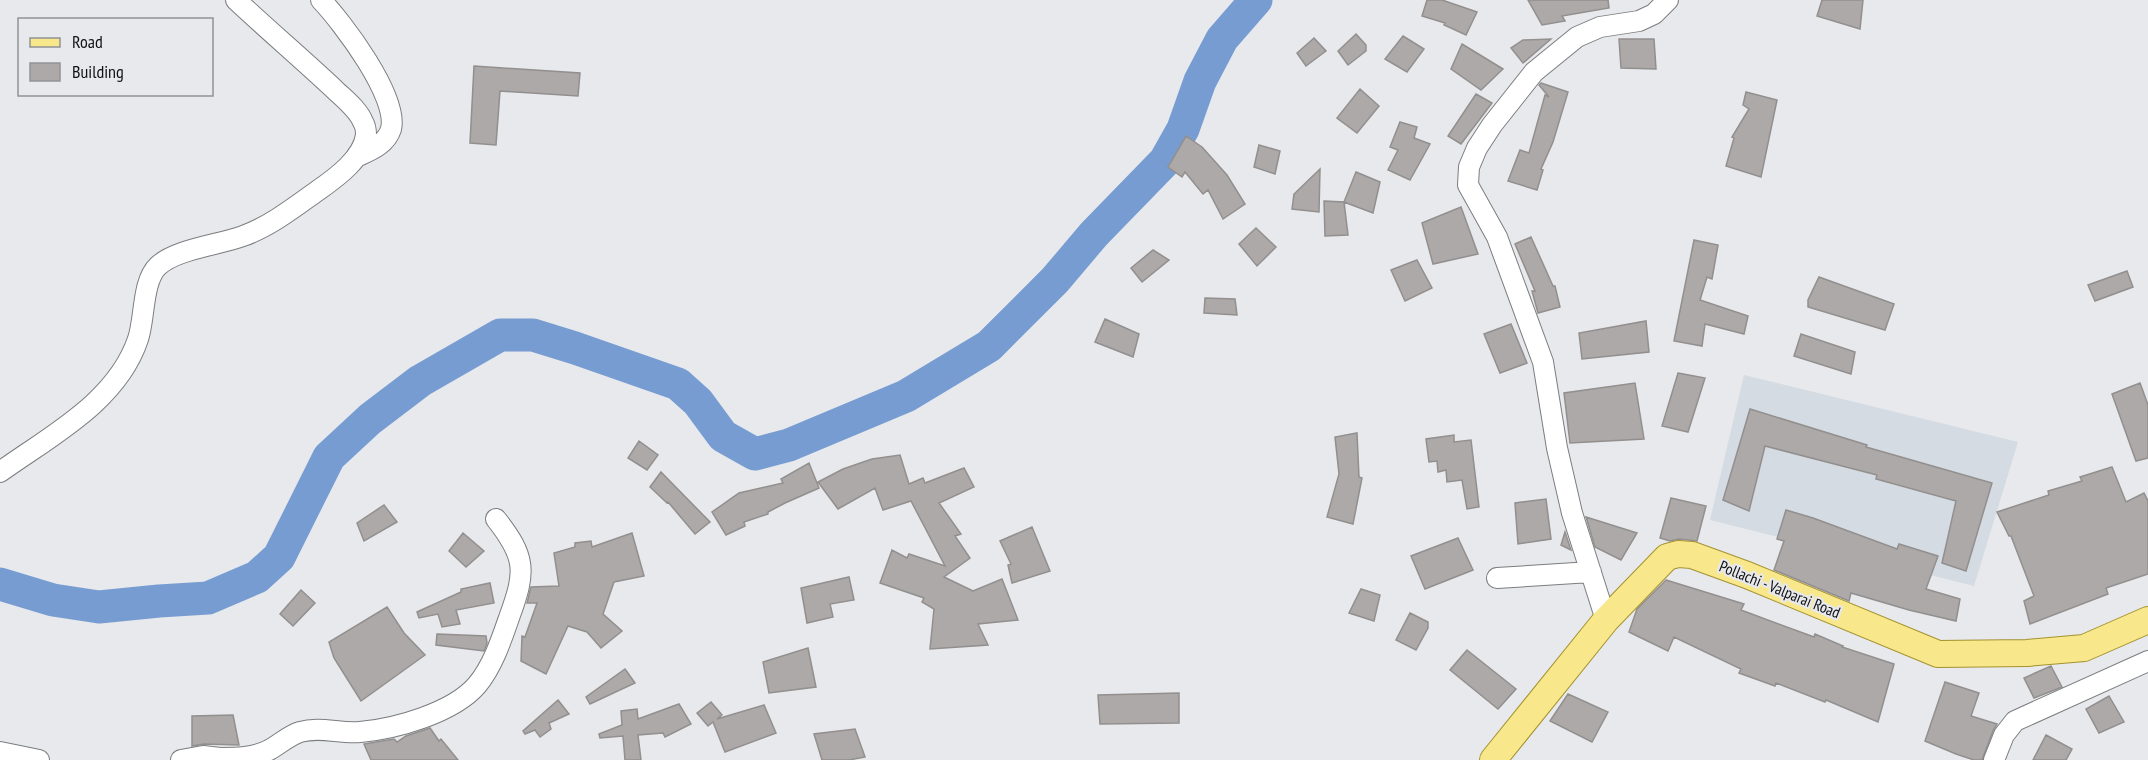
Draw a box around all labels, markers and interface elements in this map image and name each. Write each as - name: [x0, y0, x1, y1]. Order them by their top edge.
- legend: [18, 18, 213, 96]
- text: Road: [72, 30, 103, 53]
- text: Building: [72, 60, 124, 83]
- street label: Pollachi - Valparai Road: [1717, 556, 1843, 622]

